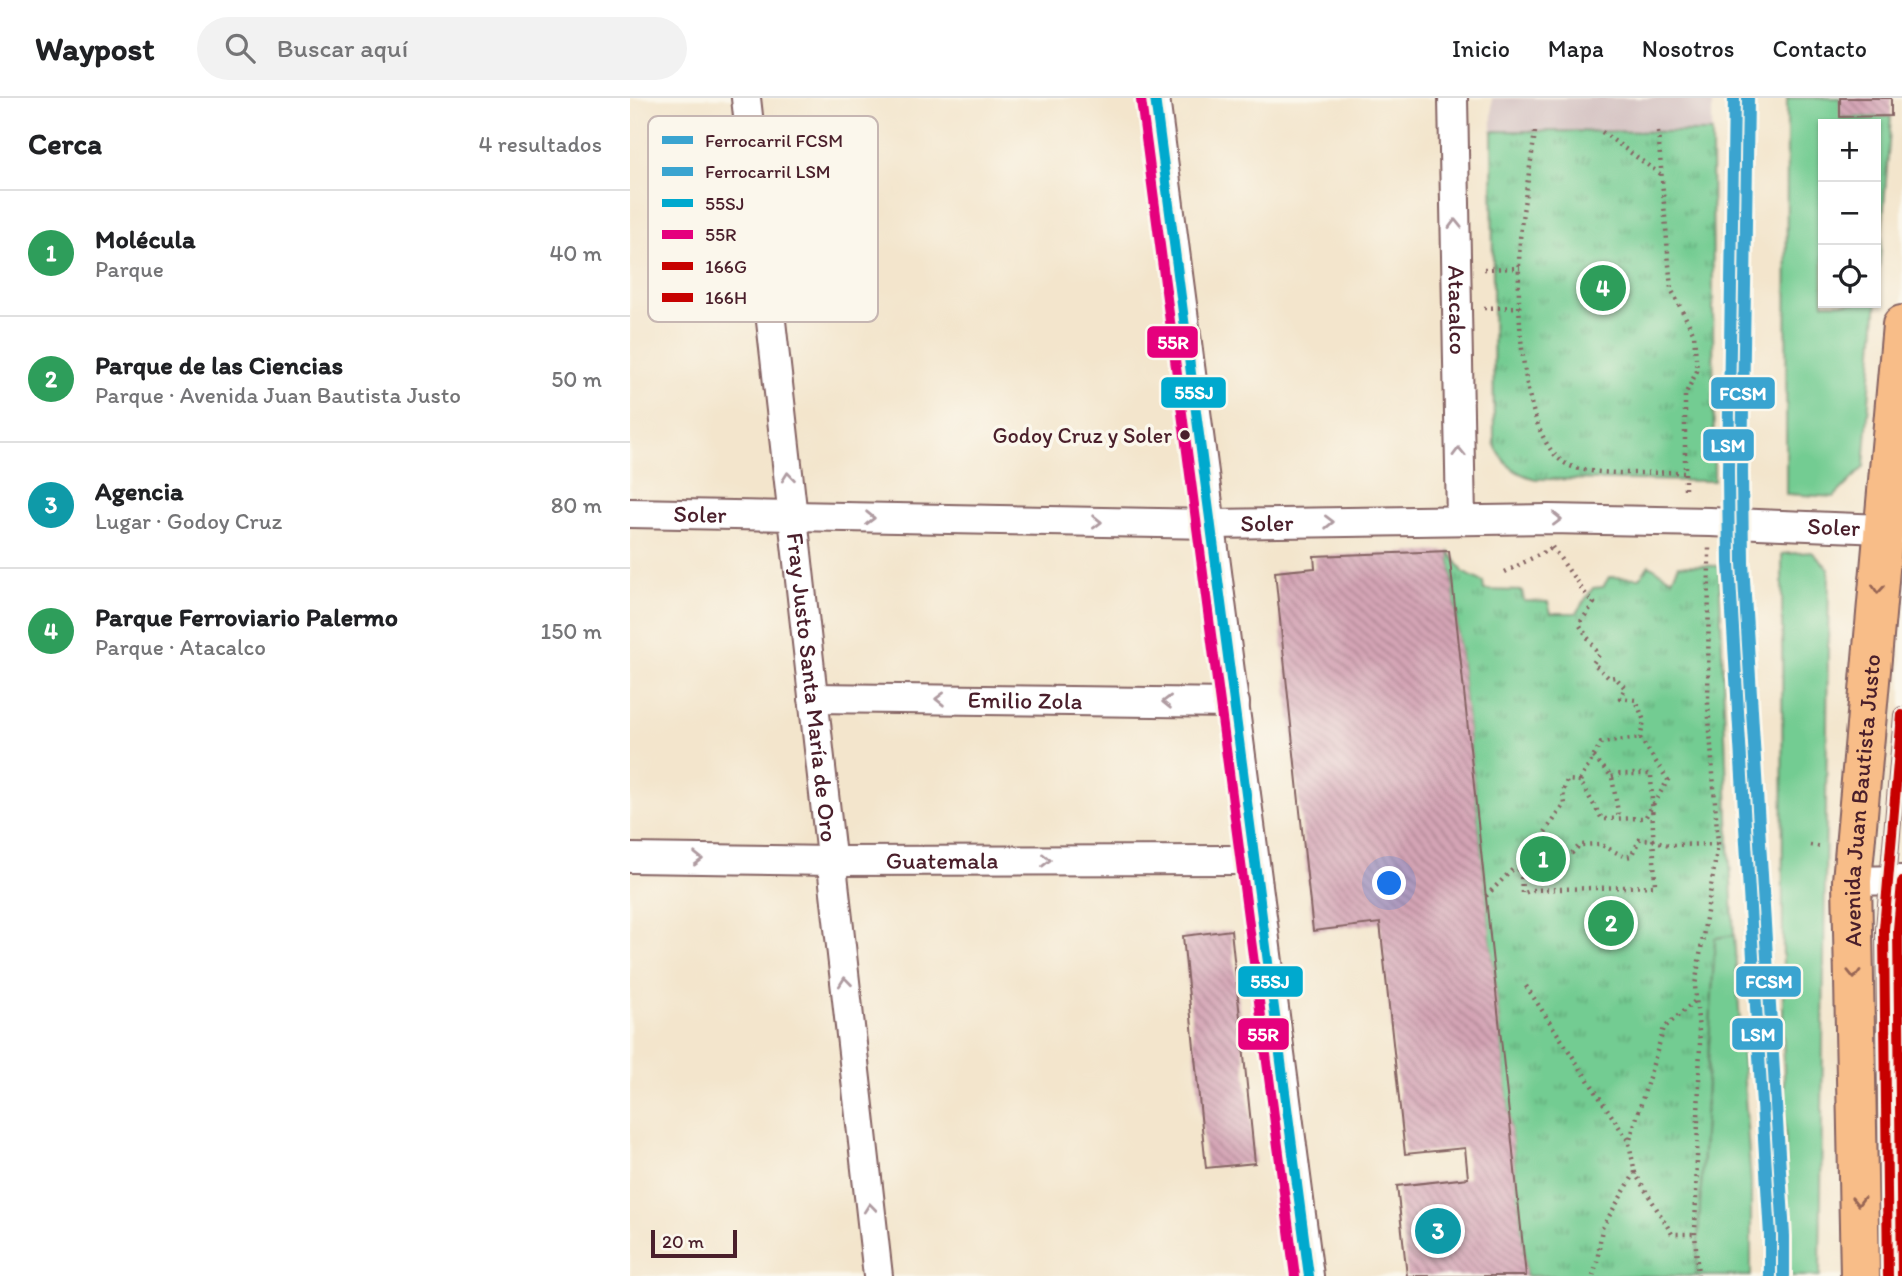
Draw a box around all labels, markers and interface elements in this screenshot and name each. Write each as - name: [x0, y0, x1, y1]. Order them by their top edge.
- search box: [197, 17, 687, 80]
- text: Waypost: [35, 29, 155, 68]
- icon: search: [221, 29, 259, 67]
- text: Buscar aquí: [277, 32, 408, 64]
- text: Inicio: [1452, 34, 1510, 63]
- text: Mapa: [1548, 34, 1604, 63]
- text: Nosotros: [1642, 34, 1734, 63]
- text: Contacto: [1772, 34, 1867, 63]
- legend: [648, 116, 878, 322]
- map controls: [1818, 119, 1881, 308]
- button: +: [1818, 119, 1881, 182]
- text: Cerca: [28, 125, 102, 162]
- text: Ferrocarril FCSM: [705, 129, 843, 152]
- text: 4 resultados: [479, 130, 602, 158]
- text: Ferrocarril LSM: [705, 160, 831, 183]
- button: −: [1818, 182, 1881, 245]
- text: 55SJ: [705, 192, 744, 215]
- one-way arrow: [1448, 218, 1463, 229]
- text: Molécula: [95, 223, 195, 255]
- text: 55R: [705, 223, 736, 246]
- text: 1: [46, 239, 56, 267]
- text: 40 m: [549, 239, 602, 267]
- button: locate: [1818, 245, 1881, 308]
- text: Parque: [95, 255, 164, 283]
- text: 166G: [705, 255, 747, 278]
- pin: 4: [1580, 262, 1626, 314]
- street label: Atacalco: [1442, 265, 1473, 355]
- text: 166H: [705, 286, 747, 309]
- line badge: 55R: [1146, 325, 1199, 359]
- text: 55R: [1157, 331, 1189, 354]
- text: Parque de las Ciencias: [95, 349, 343, 381]
- text: 2: [45, 365, 57, 393]
- text: 50 m: [551, 365, 602, 393]
- line badge: 55SJ: [1160, 376, 1227, 409]
- line badge: FCSM: [1710, 376, 1776, 410]
- text: Parque · Avenida Juan Bautista Justo: [95, 381, 461, 409]
- text: 55SJ: [1174, 381, 1214, 404]
- text: FCSM: [1719, 382, 1767, 405]
- place label: Godoy Cruz y Soler: [992, 422, 1172, 449]
- marker: Godoy Cruz y Soler: [1178, 428, 1192, 442]
- line badge: LSM: [1702, 428, 1755, 462]
- text: LSM: [1710, 434, 1746, 457]
- one-way arrow: [1452, 446, 1467, 457]
- one-way arrow: [781, 471, 796, 482]
- text: Agencia: [95, 475, 184, 507]
- text: 3: [45, 491, 57, 519]
- text: 80 m: [551, 491, 602, 519]
- street label: Soler: [673, 499, 727, 529]
- text: Lugar · Godoy Cruz: [95, 507, 282, 535]
- street label: Soler: [1240, 508, 1294, 538]
- one-way arrow: [865, 510, 875, 526]
- street label: Soler: [1807, 511, 1861, 542]
- one-way arrow: [1552, 512, 1563, 527]
- one-way arrow: [1092, 514, 1103, 529]
- one-way arrow: [1325, 514, 1335, 530]
- street label: Fray Justo Santa María de Oro: [781, 531, 844, 844]
- one-way arrow: [1870, 583, 1885, 594]
- text: Parque Ferroviario Palermo: [95, 601, 398, 633]
- text: 4: [44, 617, 58, 645]
- text: 150 m: [541, 617, 602, 645]
- text: Parque · Atacalco: [95, 633, 266, 661]
- street label: Avenida Juan Bautista Justo: [1837, 653, 1886, 947]
- street label: Emilio Zola: [967, 685, 1083, 715]
- one-way arrow: [934, 691, 944, 707]
- one-way arrow: [1161, 694, 1172, 710]
- pin: 1: [1520, 833, 1566, 885]
- street label: Guatemala: [886, 846, 999, 875]
- one-way arrow: [693, 851, 704, 867]
- one-way arrow: [1041, 852, 1052, 868]
- your location: [1372, 866, 1406, 900]
- pin: 2: [1588, 897, 1634, 949]
- line badge: 55SJ: [1237, 965, 1304, 998]
- line badge: FCSM: [1735, 965, 1802, 998]
- one-way arrow: [1846, 969, 1862, 979]
- text: 55SJ: [1250, 970, 1290, 993]
- text: FCSM: [1745, 970, 1793, 993]
- one-way arrow: [837, 976, 852, 988]
- line badge: 55R: [1237, 1017, 1290, 1051]
- line badge: LSM: [1731, 1017, 1784, 1051]
- text: 55R: [1247, 1023, 1279, 1046]
- text: LSM: [1740, 1023, 1776, 1046]
- one-way arrow: [1851, 1196, 1866, 1207]
- one-way arrow: [863, 1202, 878, 1214]
- pin: 3: [1415, 1205, 1461, 1257]
- scale bar: [651, 1227, 737, 1259]
- text: 20 m: [662, 1230, 704, 1253]

